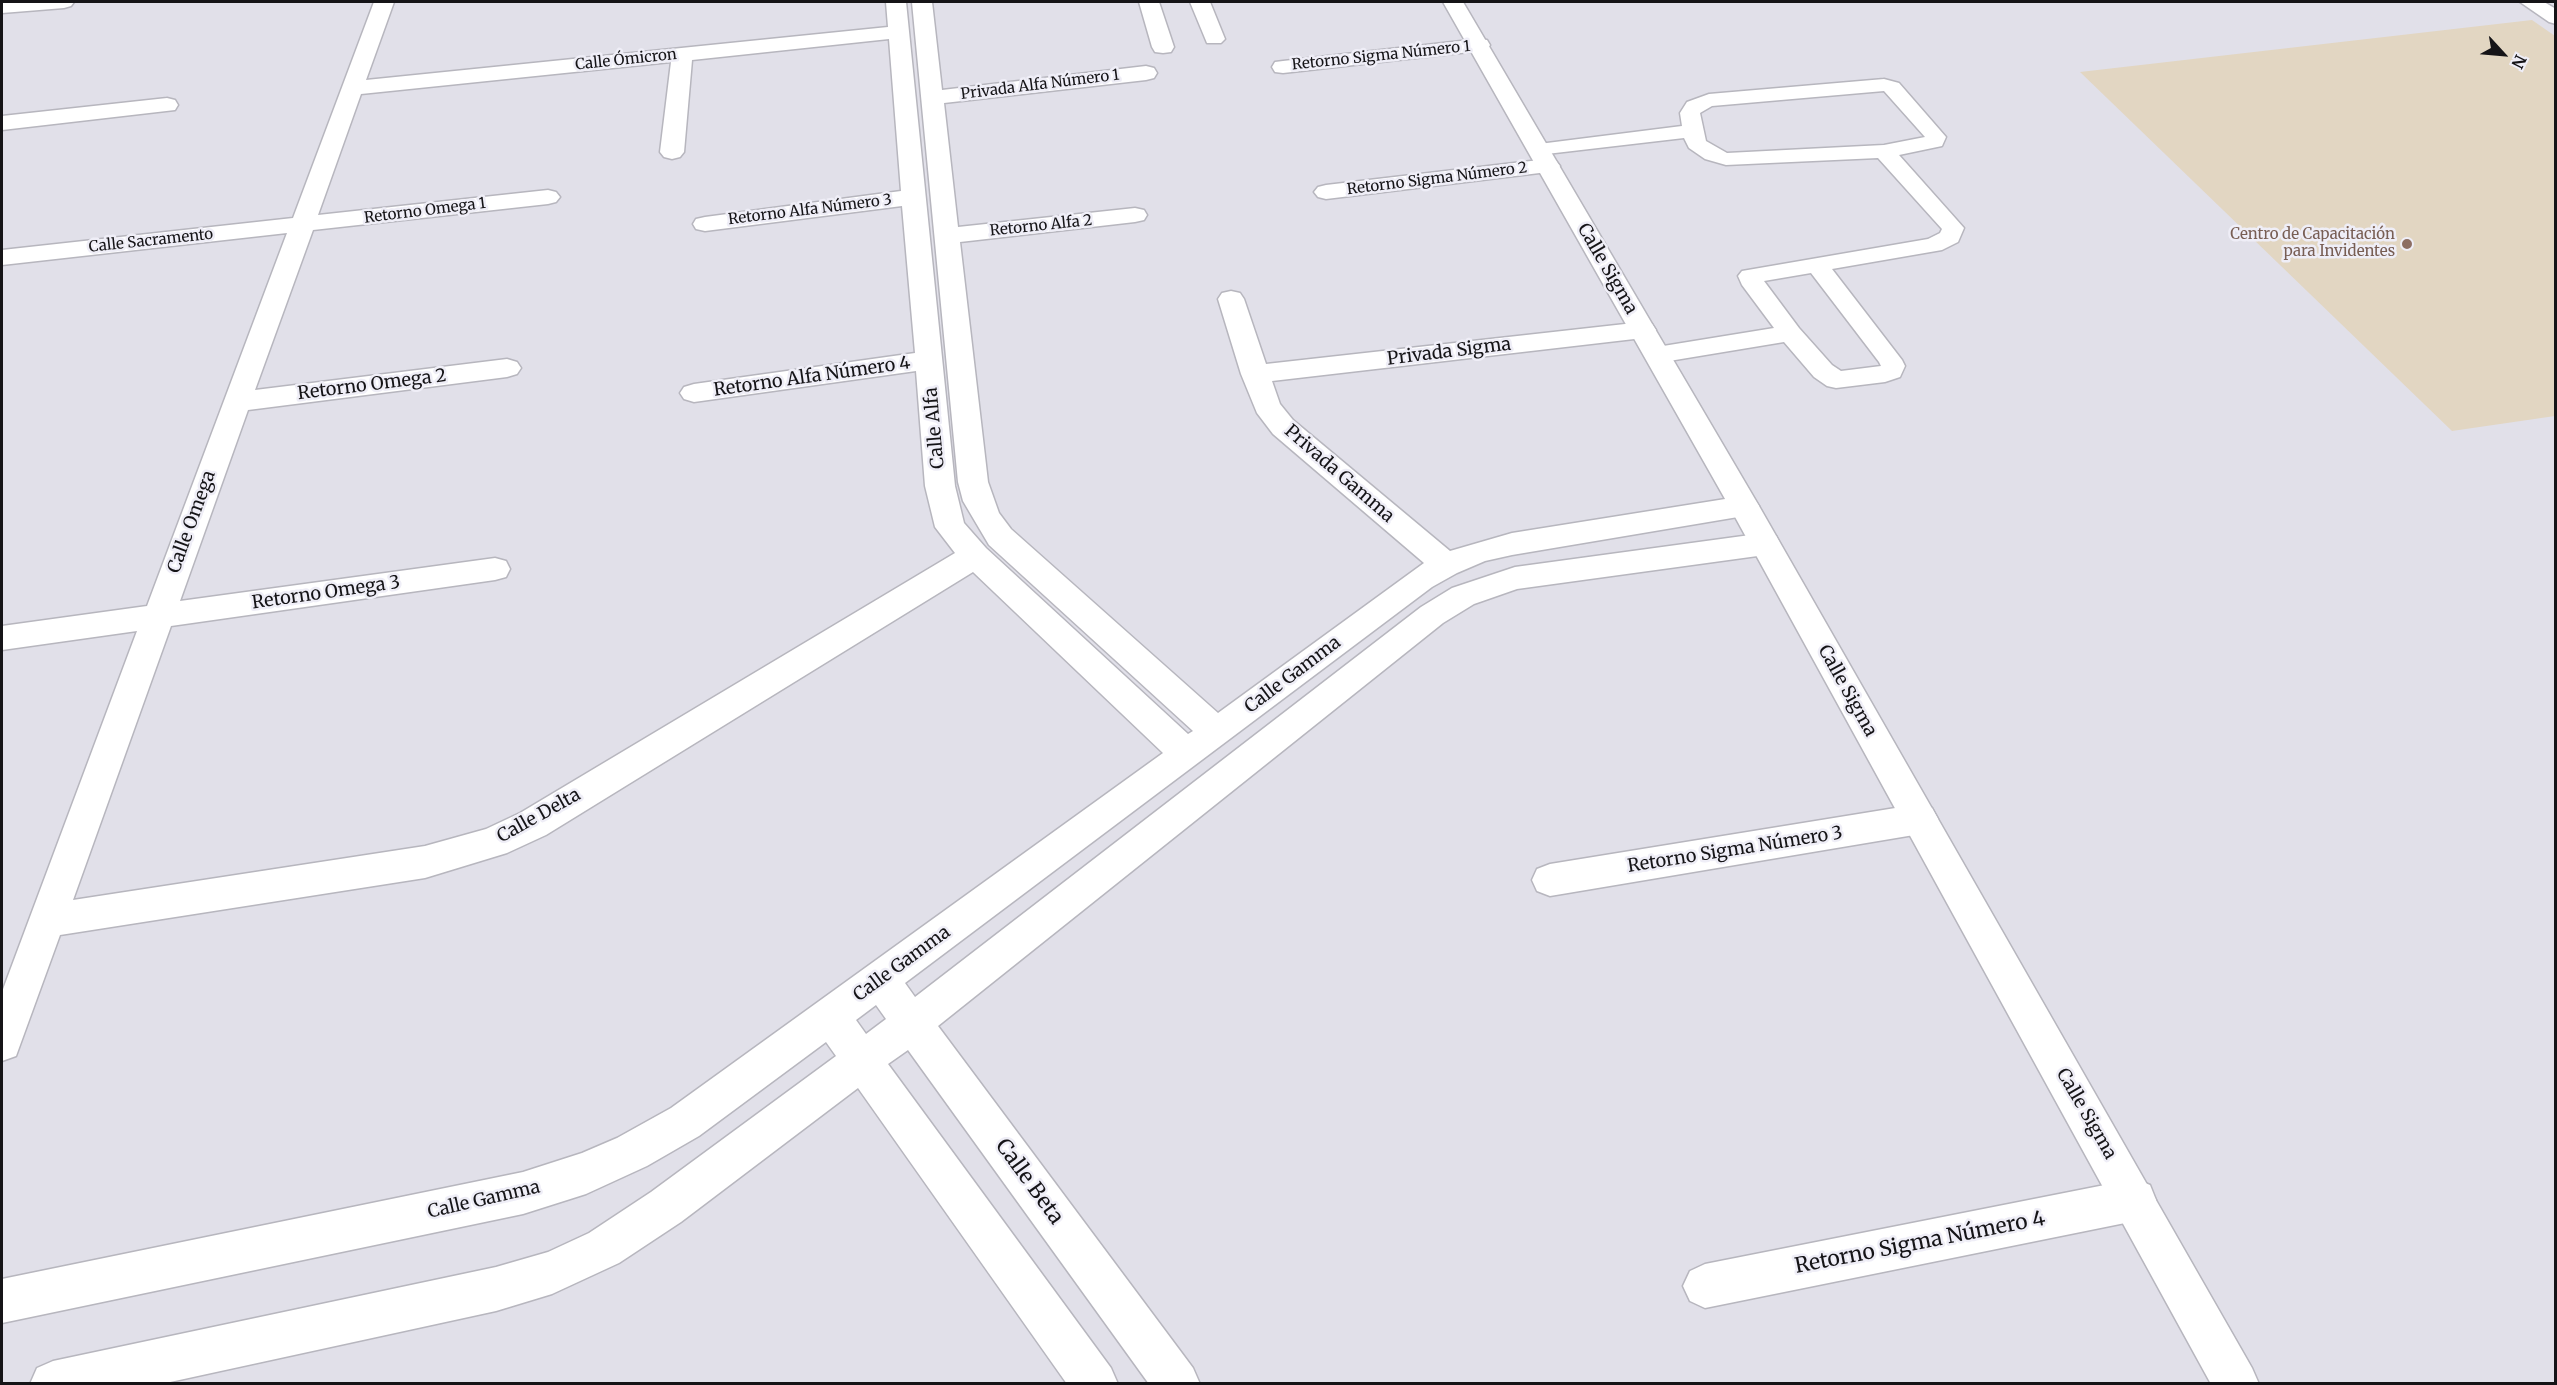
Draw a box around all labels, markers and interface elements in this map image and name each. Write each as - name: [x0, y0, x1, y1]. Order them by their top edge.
- north arrow: [2473, 24, 2533, 84]
- street label: Retorno Sigma Número 1: [1291, 38, 1471, 74]
- street label: Calle Ómicron: [574, 46, 678, 74]
- text: N: [2507, 52, 2531, 72]
- street label: Privada Alfa Número 1: [960, 66, 1120, 104]
- street label: Retorno Sigma Número 2: [1346, 159, 1528, 199]
- street label: Retorno Alfa Número 3: [727, 191, 893, 229]
- street label: Retorno Omega 1: [363, 195, 487, 227]
- street label: Retorno Alfa 2: [989, 212, 1093, 240]
- street label: Calle Sigma: [1572, 220, 1642, 318]
- street label: Calle Sacramento: [88, 226, 214, 256]
- place label: Centro de Capacitación para Invidentes: [2230, 226, 2395, 261]
- marker: Centro de Capacitación para Invidentes: [2400, 237, 2414, 251]
- street label: Privada Sigma: [1386, 334, 1512, 370]
- street label: Retorno Alfa Número 4: [712, 352, 912, 402]
- street label: Retorno Omega 2: [296, 365, 448, 405]
- street label: Calle Alfa: [921, 386, 949, 470]
- street label: Privada Gamma: [1280, 421, 1398, 527]
- street label: Calle Omega: [163, 468, 221, 576]
- street label: Retorno Omega 3: [251, 572, 401, 614]
- street label: Calle Gamma: [1241, 632, 1345, 718]
- street label: Calle Sigma: [1813, 641, 1881, 741]
- street label: Calle Delta: [494, 784, 584, 848]
- street label: Retorno Sigma Número 3: [1626, 822, 1844, 878]
- street label: Calle Gamma: [849, 922, 955, 1006]
- street label: Calle Sigma: [2051, 1065, 2121, 1163]
- street label: Calle Beta: [990, 1134, 1068, 1230]
- street label: Calle Gamma: [426, 1177, 542, 1223]
- street label: Retorno Sigma Número 4: [1793, 1206, 2047, 1280]

